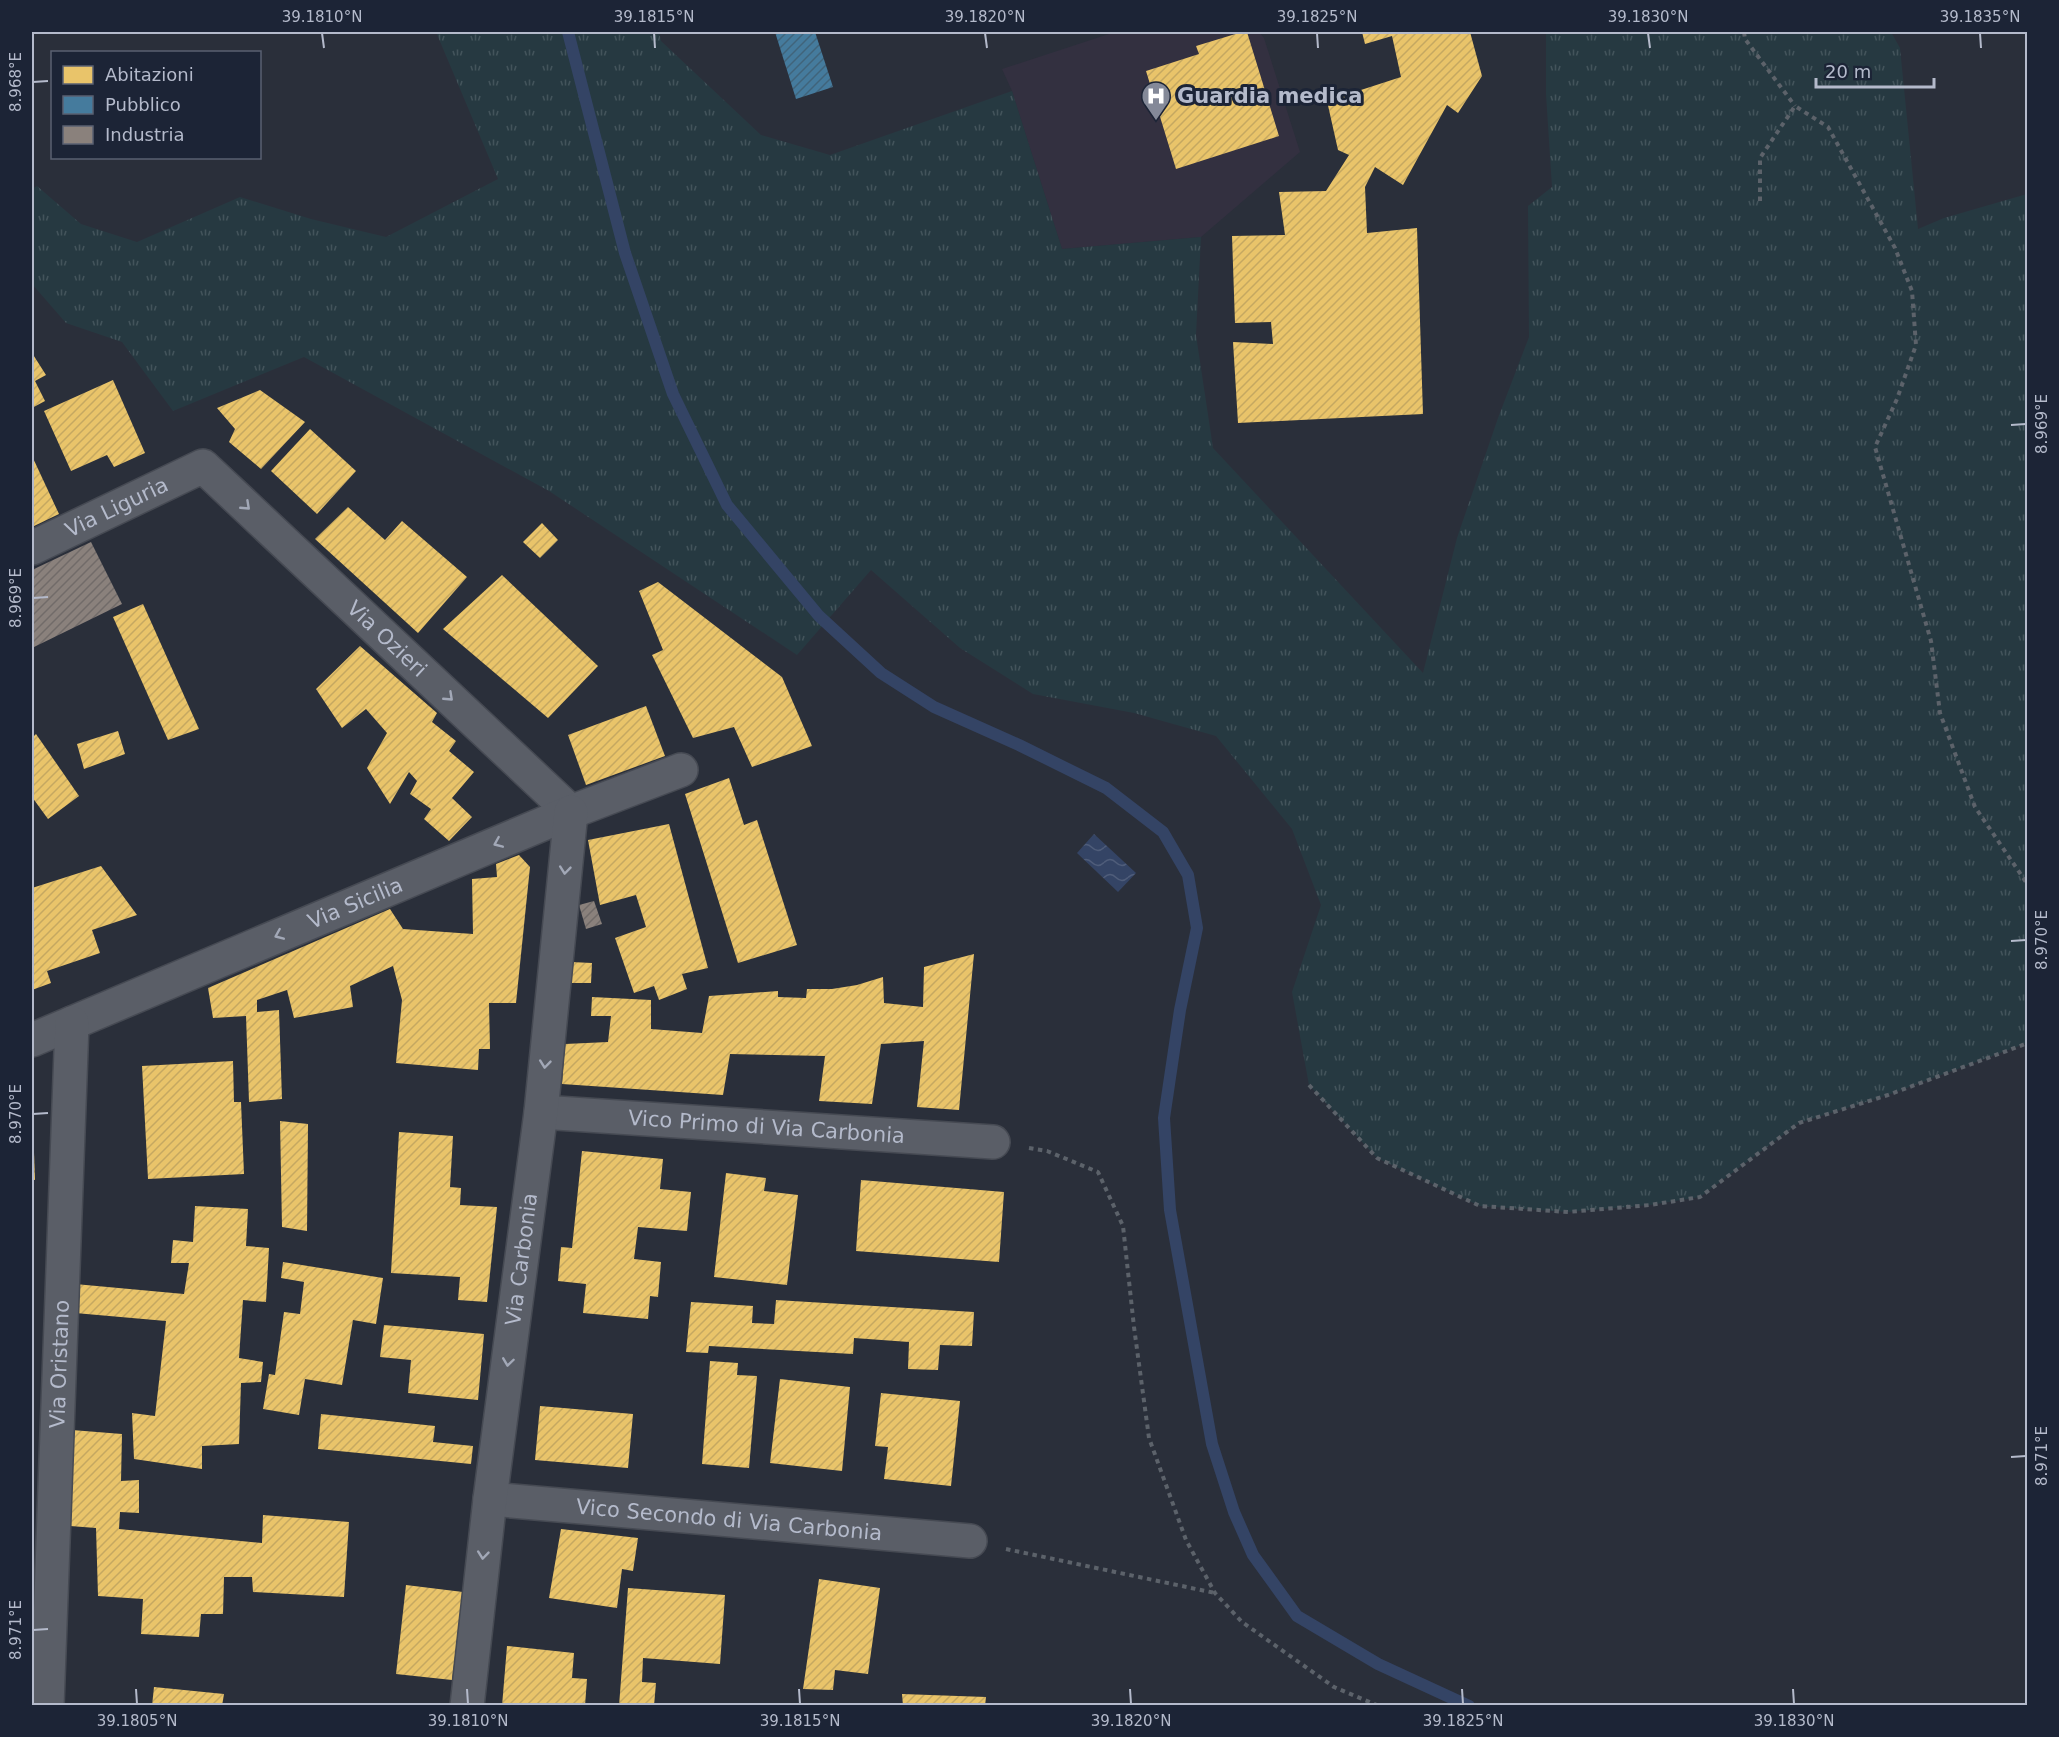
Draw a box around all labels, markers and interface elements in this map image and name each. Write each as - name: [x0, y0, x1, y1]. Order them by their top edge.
- text: 39.1810°N: [282, 8, 362, 26]
- text: 39.1815°N: [614, 8, 694, 26]
- text: 39.1820°N: [945, 8, 1025, 26]
- text: 39.1825°N: [1277, 8, 1357, 26]
- text: 39.1830°N: [1608, 8, 1688, 26]
- text: 39.1835°N: [1940, 8, 2020, 26]
- legend: [51, 51, 261, 159]
- scale bar: [1816, 51, 1934, 89]
- text: 8.968°E: [7, 52, 25, 112]
- text: 20 m: [1825, 61, 1871, 82]
- text: Abitazioni: [105, 64, 194, 85]
- hospital icon: Guardia medica: [1140, 80, 1172, 122]
- place label: Guardia medica: [1177, 84, 1362, 108]
- text: Pubblico: [105, 94, 181, 115]
- text: Industria: [105, 124, 184, 145]
- text: 8.969°E: [2033, 394, 2051, 454]
- street label: Via Liguria: [62, 473, 172, 542]
- one-way arrow: [239, 499, 249, 510]
- text: 8.969°E: [7, 568, 25, 628]
- street label: Via Ozieri: [342, 596, 432, 682]
- one-way arrow: [442, 690, 452, 701]
- one-way arrow: [493, 836, 504, 848]
- one-way arrow: [559, 865, 572, 875]
- street label: Via Sicilia: [304, 873, 406, 934]
- text: 8.970°E: [2033, 910, 2051, 970]
- one-way arrow: [275, 928, 286, 940]
- one-way arrow: [539, 1060, 552, 1069]
- text: 8.970°E: [7, 1084, 25, 1144]
- street label: Vico Primo di Via Carbonia: [627, 1106, 906, 1148]
- street label: Via Carbonia: [501, 1191, 542, 1327]
- street label: Via Oristano: [45, 1300, 74, 1429]
- one-way arrow: [502, 1357, 514, 1366]
- text: 8.971°E: [2033, 1426, 2051, 1486]
- street label: Vico Secondo di Via Carbonia: [575, 1495, 883, 1545]
- one-way arrow: [478, 1551, 490, 1560]
- text: 8.971°E: [7, 1600, 25, 1660]
- text: 39.1805°N: [97, 1712, 177, 1730]
- text: 39.1810°N: [428, 1712, 508, 1730]
- text: 39.1815°N: [760, 1712, 840, 1730]
- text: 39.1820°N: [1091, 1712, 1171, 1730]
- text: 39.1825°N: [1423, 1712, 1503, 1730]
- text: 39.1830°N: [1754, 1712, 1834, 1730]

